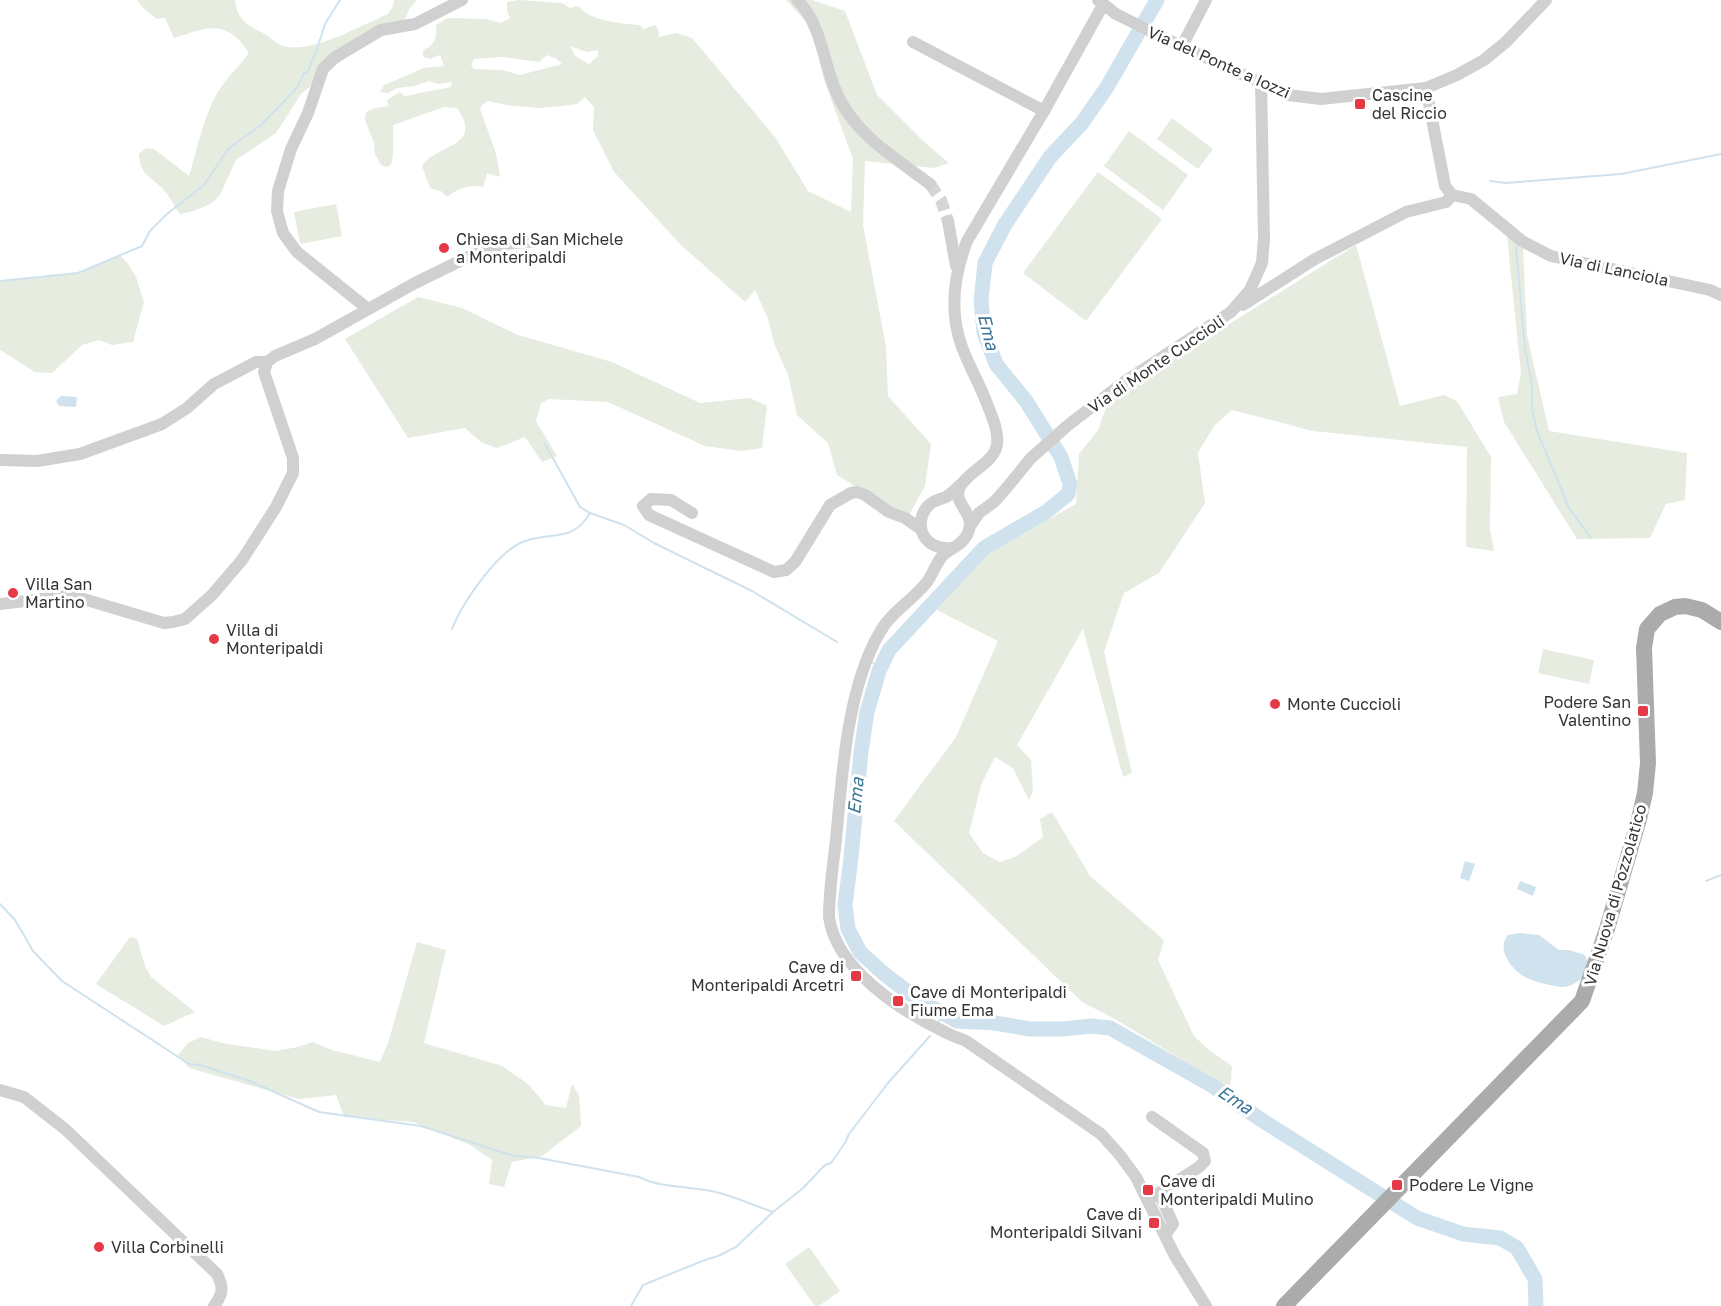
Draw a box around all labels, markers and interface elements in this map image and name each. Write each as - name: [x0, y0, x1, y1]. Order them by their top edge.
- street label: Via del Ponte a Iozzi: [1145, 22, 1293, 102]
- place label: Cascine del Riccio: [1372, 85, 1447, 123]
- marker: Cascine del Riccio: [1353, 97, 1367, 111]
- place label: Chiesa di San Michele a Monteripaldi: [456, 229, 623, 267]
- marker: Chiesa di San Michele a Monteripaldi: [437, 241, 451, 255]
- street label: Via di Lanciola: [1558, 248, 1670, 290]
- water label: Ema: [974, 311, 1004, 353]
- street label: Via di Monte Cuccioli: [1084, 311, 1228, 417]
- place label: Villa San Martino: [25, 574, 92, 612]
- marker: Villa San Martino: [6, 586, 20, 600]
- place label: Villa di Monteripaldi: [226, 620, 323, 658]
- marker: Villa di Monteripaldi: [207, 632, 221, 646]
- place label: Podere San Valentino: [1543, 692, 1631, 730]
- place label: Monte Cuccioli: [1287, 694, 1401, 714]
- marker: Monte Cuccioli: [1268, 697, 1282, 711]
- marker: Podere San Valentino: [1636, 704, 1650, 718]
- water label: Ema: [842, 775, 868, 815]
- street label: Via Nuova di Pozzolatico: [1580, 802, 1650, 988]
- place label: Cave di Monteripaldi Arcetri: [691, 957, 844, 995]
- marker: Cave di Monteripaldi Arcetri: [849, 969, 863, 983]
- place label: Cave di Monteripaldi Fiume Ema: [910, 982, 1067, 1020]
- marker: Cave di Monteripaldi Fiume Ema: [891, 994, 905, 1008]
- water label: Ema: [1214, 1080, 1258, 1119]
- place label: Cave di Monteripaldi Mulino: [1160, 1171, 1314, 1209]
- place label: Podere Le Vigne: [1409, 1175, 1534, 1195]
- marker: Podere Le Vigne: [1390, 1178, 1404, 1192]
- marker: Cave di Monteripaldi Mulino: [1141, 1183, 1155, 1197]
- place label: Cave di Monteripaldi Silvani: [990, 1204, 1142, 1242]
- marker: Cave di Monteripaldi Silvani: [1147, 1216, 1161, 1230]
- place label: Villa Corbinelli: [111, 1237, 224, 1257]
- marker: Villa Corbinelli: [92, 1240, 106, 1254]

